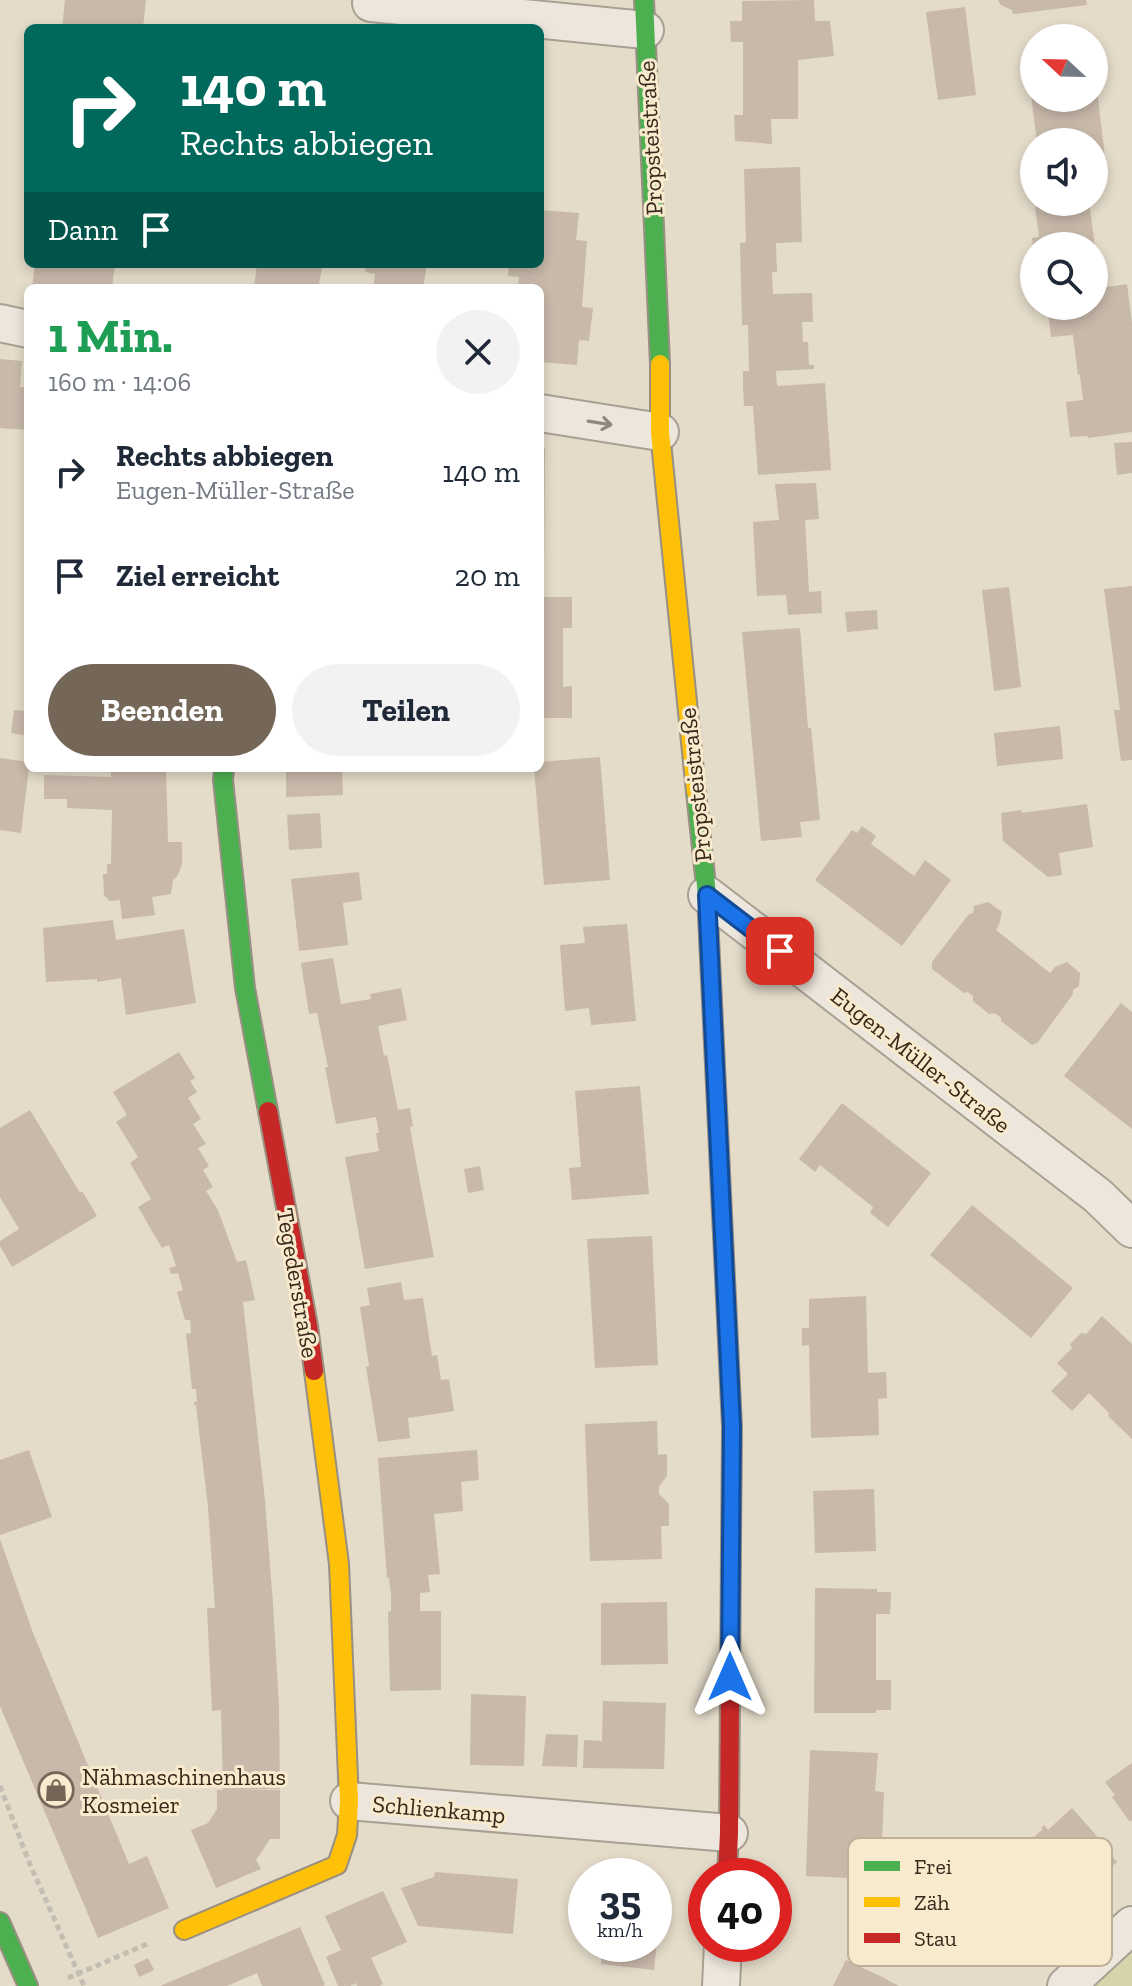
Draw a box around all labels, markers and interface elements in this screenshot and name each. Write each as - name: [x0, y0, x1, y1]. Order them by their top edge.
- north arrow: [1020, 24, 1108, 112]
- map controls: [1020, 24, 1108, 320]
- text: 140 m: [180, 53, 326, 120]
- icon: right: [48, 56, 152, 160]
- street label: Propsteistraße: [631, 60, 669, 216]
- text: Rechts abbiegen: [180, 121, 433, 164]
- button: sound: [1020, 128, 1108, 216]
- icon: arrive: [134, 208, 178, 252]
- text: Dann: [48, 212, 118, 248]
- button: search: [1020, 232, 1108, 320]
- text: 1 Min.: [48, 307, 173, 364]
- button: close: [436, 310, 520, 394]
- text: 160 m · 14:06: [48, 366, 191, 398]
- one-way arrow: [587, 416, 612, 431]
- text: Rechts abbiegen: [116, 438, 333, 474]
- icon: right: [48, 450, 92, 494]
- text: 140 m: [442, 454, 520, 490]
- text: Eugen-Müller-Straße: [116, 474, 355, 506]
- icon: arrive: [48, 554, 92, 598]
- text: Ziel erreicht: [116, 558, 279, 594]
- text: 20 m: [455, 558, 520, 594]
- button: Beenden: [48, 664, 276, 756]
- button: Teilen: [292, 664, 520, 756]
- street label: Propsteistraße: [672, 707, 718, 863]
- pin: [746, 917, 814, 985]
- icon: arrive: [758, 929, 802, 973]
- street label: Eugen-Müller-Straße: [825, 981, 1017, 1139]
- street label: Tegederstraße: [271, 1206, 325, 1360]
- position arrow: [688, 1635, 772, 1719]
- place label: Nähmaschinenhaus Kosmeier: [82, 1762, 286, 1819]
- shop icon: Nähmaschinenhaus Kosmeier: [37, 1771, 75, 1809]
- street label: Schlienkamp: [371, 1789, 507, 1829]
- legend: [848, 1838, 1112, 1966]
- text: Frei: [914, 1853, 952, 1880]
- speed limit sign: 40: [688, 1858, 792, 1962]
- text: 35: [599, 1876, 641, 1924]
- text: Zäh: [914, 1889, 950, 1916]
- text: km/h: [597, 1918, 643, 1942]
- text: Stau: [914, 1925, 958, 1952]

